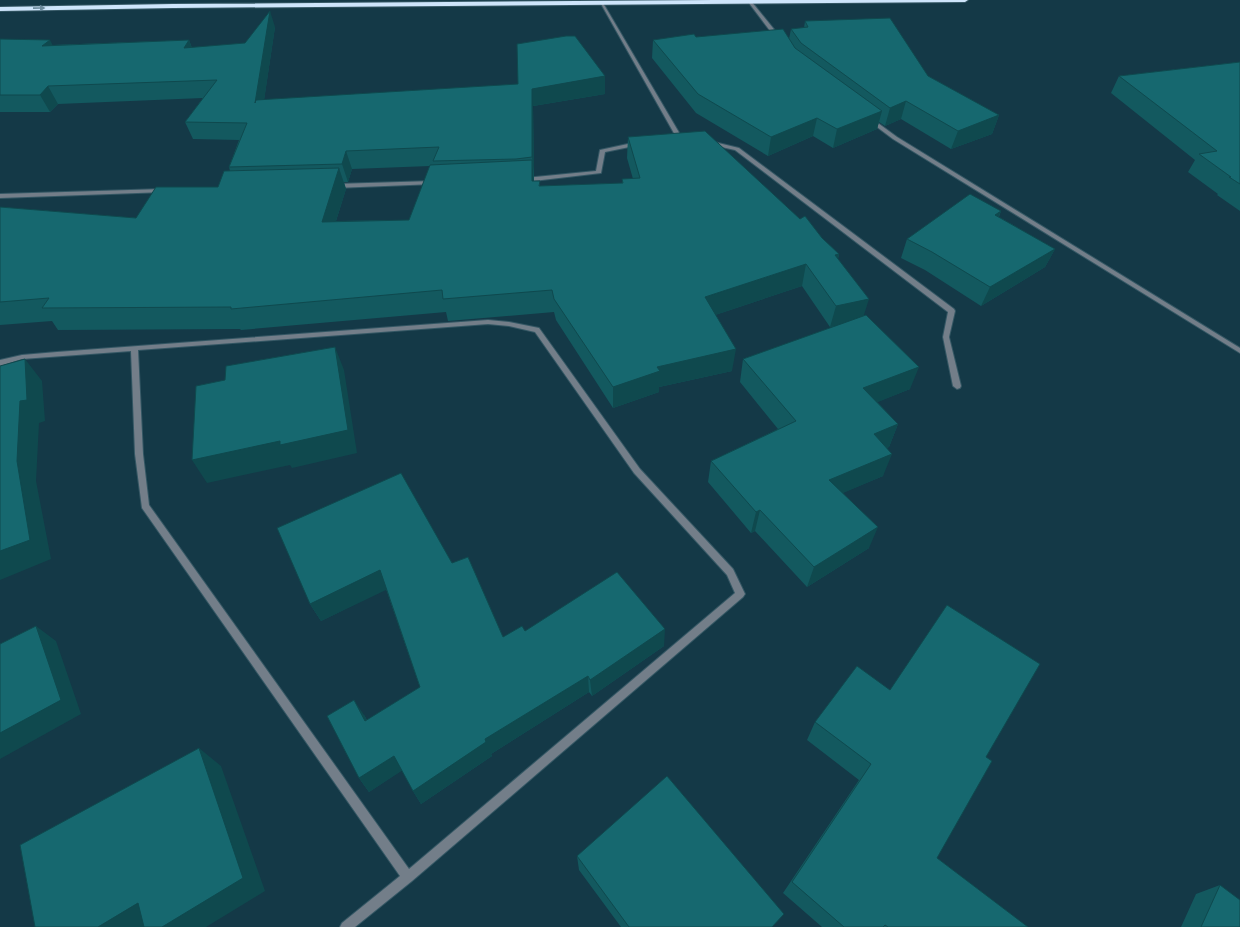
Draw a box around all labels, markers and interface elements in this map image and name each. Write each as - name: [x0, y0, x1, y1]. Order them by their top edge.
- one-way arrow: [33, 5, 45, 12]

